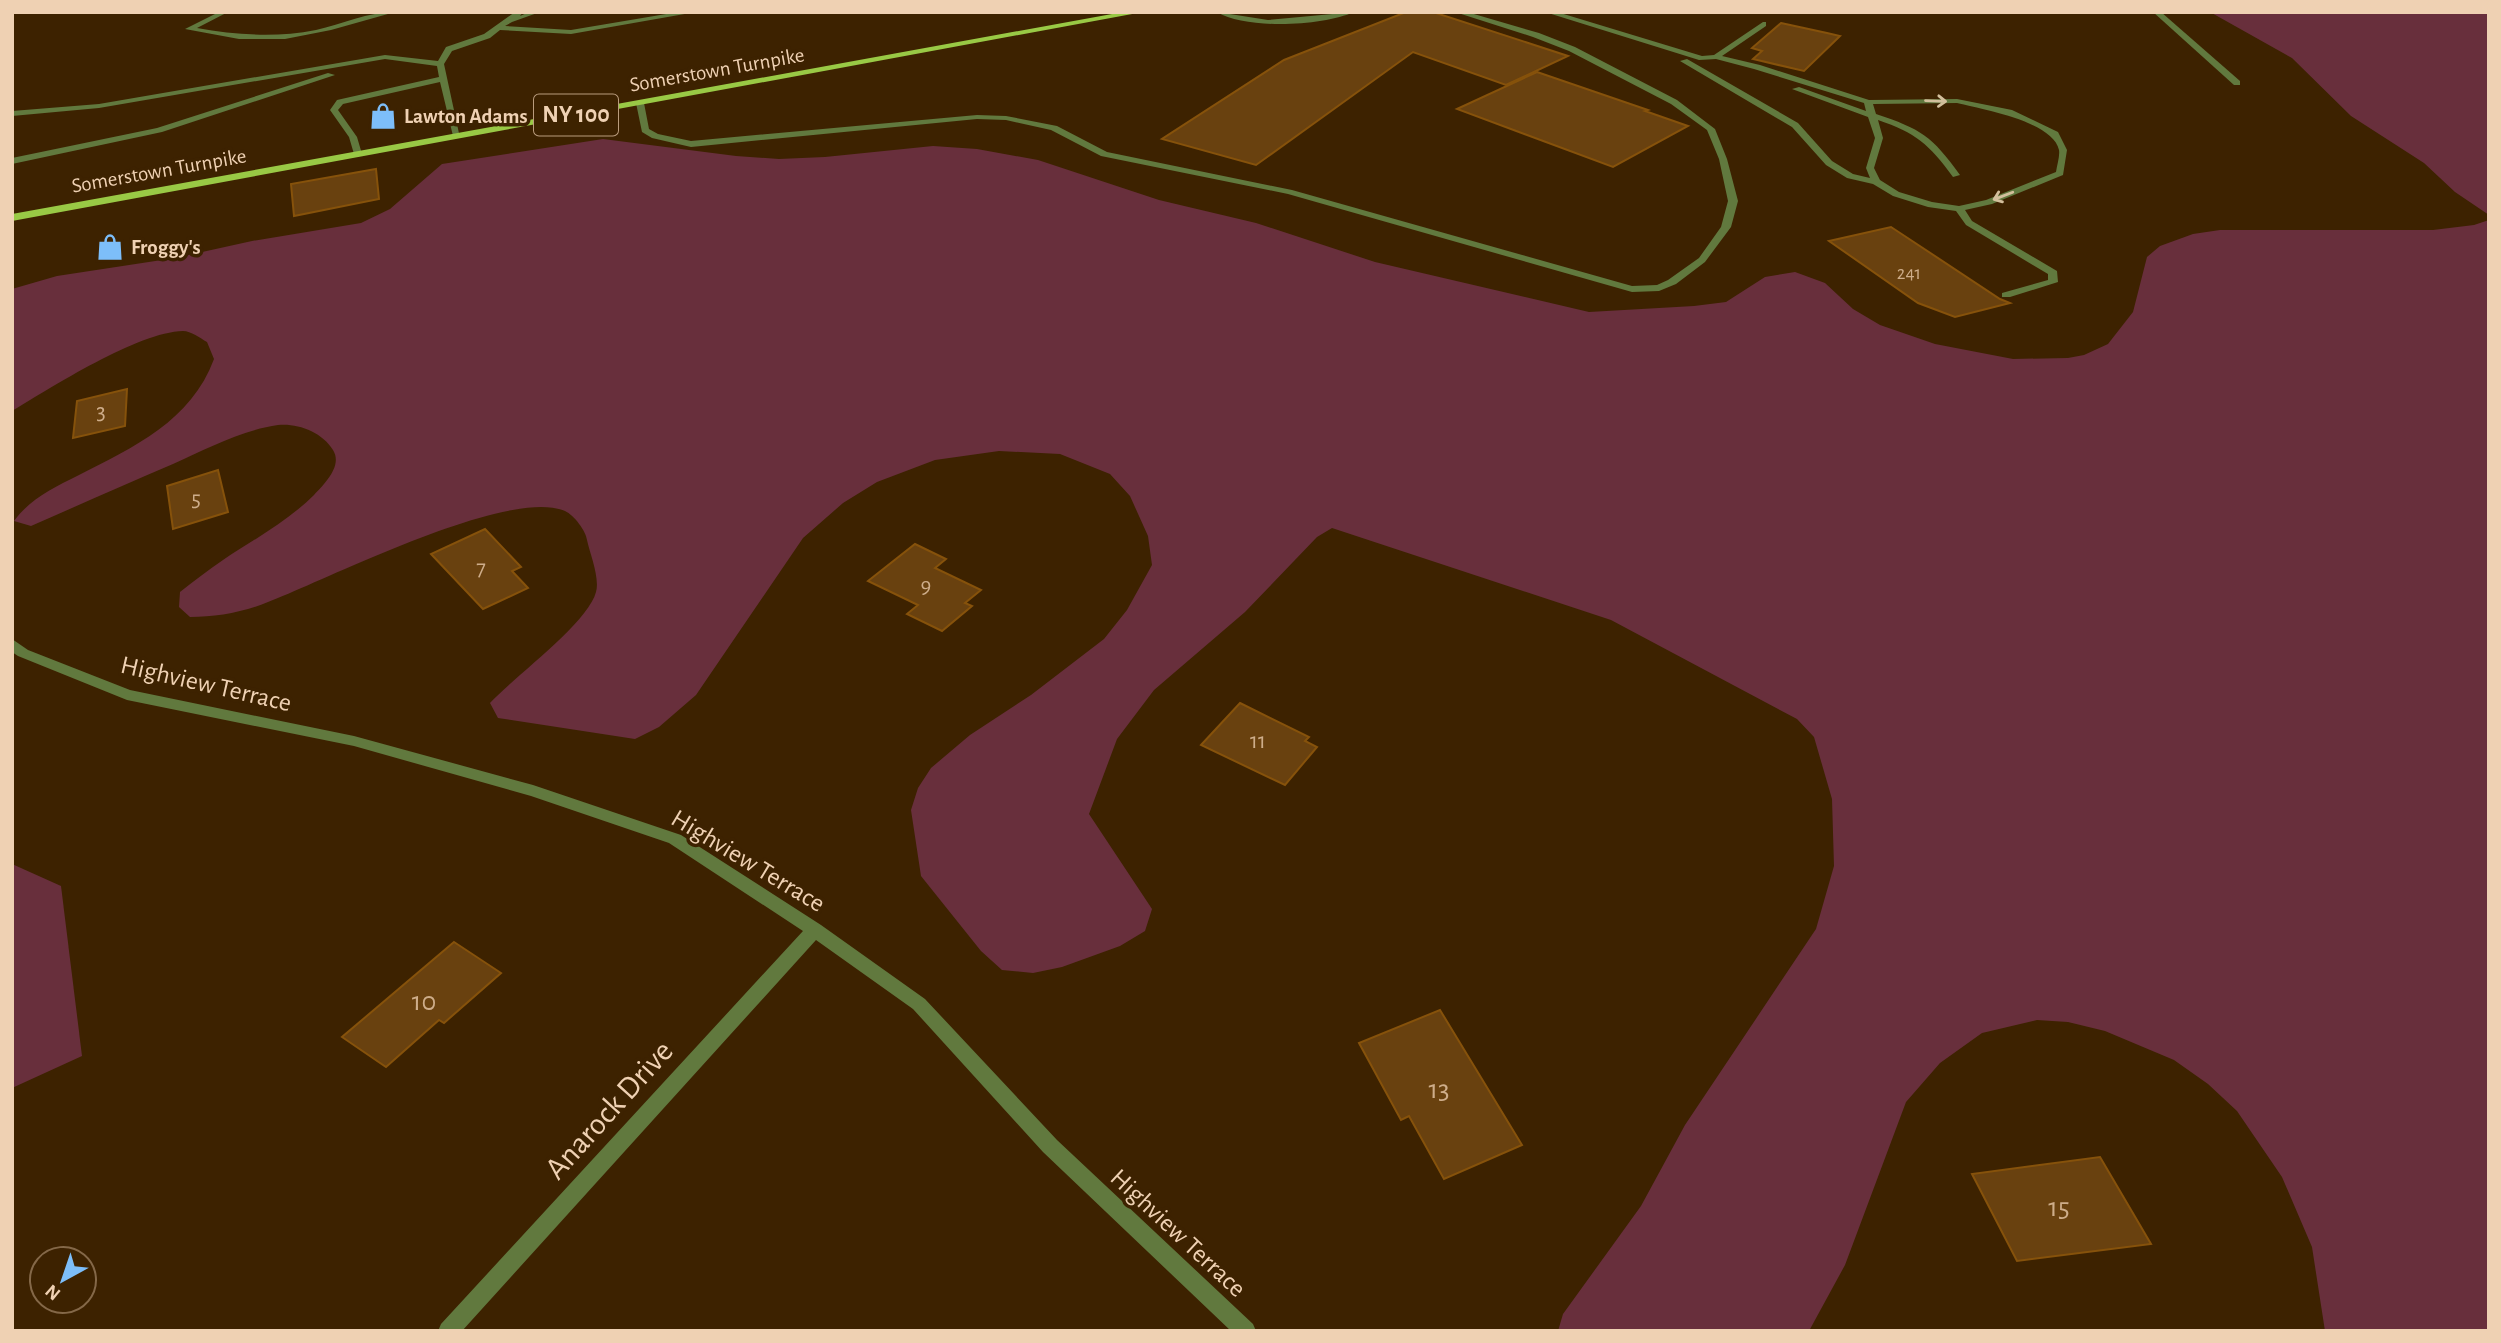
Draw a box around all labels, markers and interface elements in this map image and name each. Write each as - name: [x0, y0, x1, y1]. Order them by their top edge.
- street label: Somerstown Turnpike: [628, 44, 806, 96]
- road number: NY 100: [534, 94, 618, 135]
- one-way arrow: [1924, 94, 1947, 107]
- shop icon: Lawton Adams: [368, 101, 398, 131]
- place label: Lawton Adams: [404, 106, 527, 127]
- street label: Somerstown Turnpike: [70, 145, 248, 197]
- one-way arrow: [1992, 191, 2014, 204]
- shop icon: Froggy's: [95, 232, 125, 262]
- place label: Froggy's: [131, 237, 201, 258]
- house number: 241: [1897, 264, 1921, 283]
- house number: 3: [96, 401, 106, 424]
- house number: 5: [191, 488, 201, 511]
- house number: 7: [476, 557, 486, 580]
- house number: 9: [921, 575, 931, 598]
- street label: Highview Terrace: [118, 652, 294, 716]
- house number: 11: [1250, 730, 1266, 753]
- street label: Highview Terrace: [667, 805, 829, 917]
- house number: 10: [412, 988, 436, 1016]
- street label: Anarock Drive: [539, 1035, 679, 1185]
- house number: 13: [1428, 1076, 1450, 1104]
- street label: Highview Terrace: [1105, 1164, 1251, 1302]
- house number: 15: [2048, 1194, 2070, 1222]
- north arrow: [28, 1245, 98, 1315]
- text: N: [42, 1280, 64, 1303]

